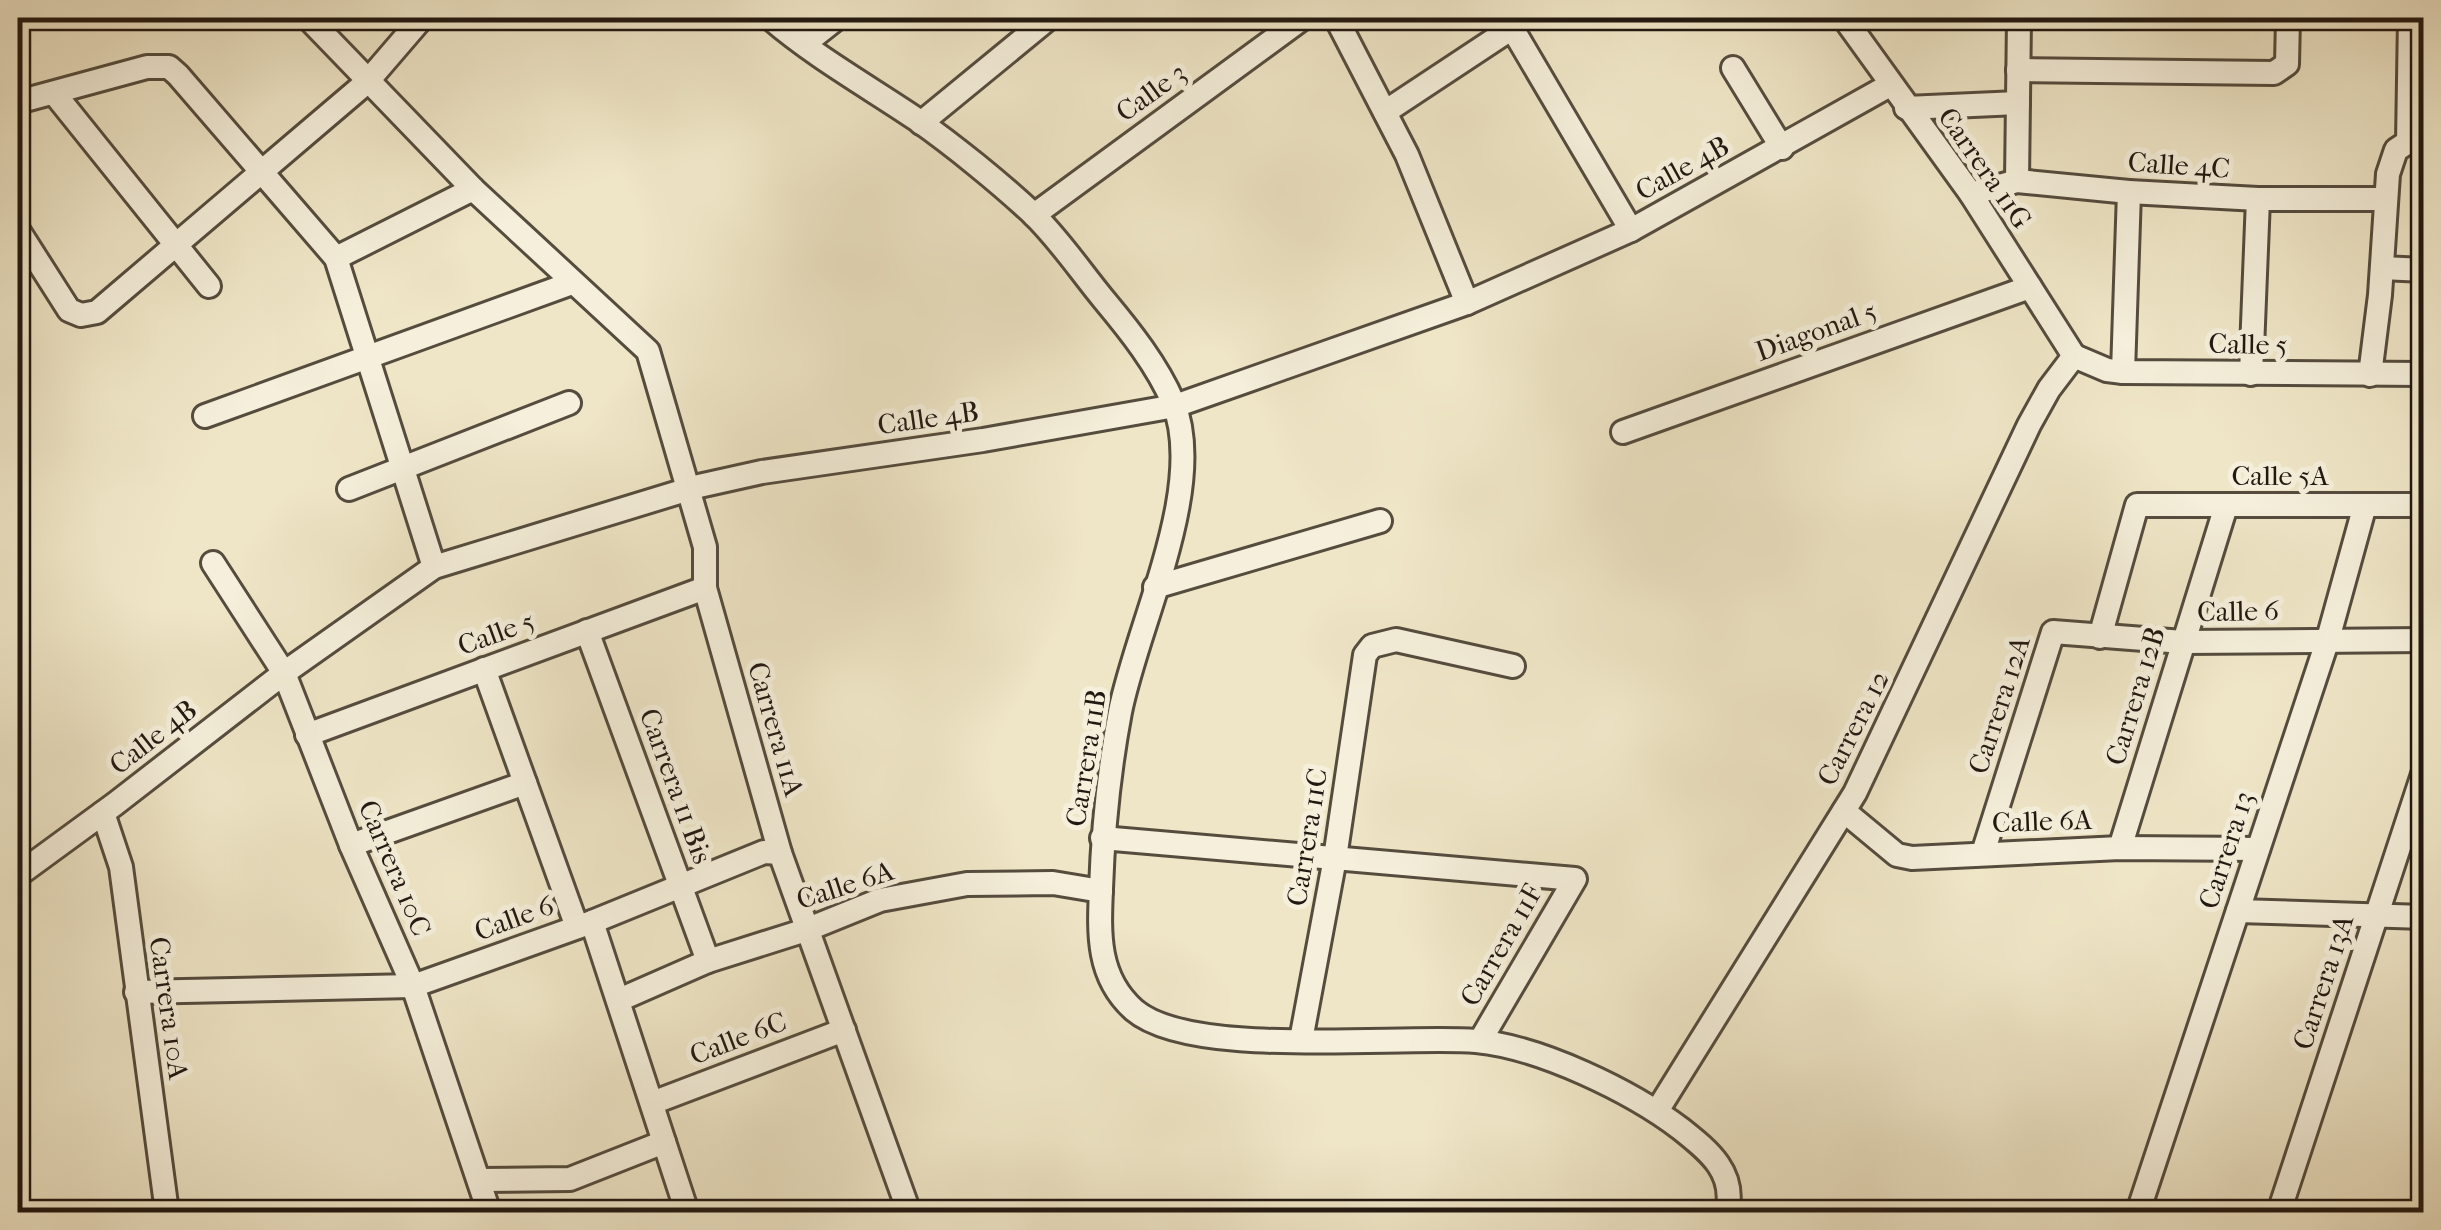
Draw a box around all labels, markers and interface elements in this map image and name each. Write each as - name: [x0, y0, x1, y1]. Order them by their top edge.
- street label: Calle 3: [1110, 56, 1192, 128]
- street label: Carrera 11G: [1931, 101, 2039, 235]
- street label: Calle 4B: [1630, 129, 1734, 207]
- street label: Calle 4C: [2127, 145, 2231, 185]
- street label: Diagonal 5: [1751, 294, 1881, 368]
- street label: Calle 5: [2208, 327, 2288, 361]
- street label: Calle 4B: [875, 395, 981, 441]
- street label: Calle 5A: [2231, 459, 2329, 492]
- street label: Calle 6: [2197, 594, 2280, 628]
- street label: Calle 5: [453, 604, 539, 662]
- street label: Carrera 12B: [2098, 623, 2172, 769]
- street label: Carrera 12A: [1961, 631, 2037, 778]
- street label: Carrera 11A: [741, 658, 811, 801]
- street label: Carrera 12: [1810, 665, 1896, 791]
- street label: Carrera 11B: [1059, 687, 1113, 829]
- street label: Calle 4B: [103, 693, 203, 781]
- street label: Carrera 11 Bis: [633, 704, 719, 868]
- street label: Carrera 11C: [1280, 766, 1334, 908]
- street label: Carrera 13: [2192, 787, 2260, 913]
- street label: Carrera 10C: [352, 795, 438, 941]
- street label: Calle 6A: [1991, 803, 2094, 839]
- street label: Calle 6A: [792, 854, 899, 916]
- street label: Carrera 11F: [1453, 878, 1549, 1012]
- street label: Calle 6: [470, 888, 559, 948]
- street label: Carrera 13A: [2286, 910, 2361, 1054]
- street label: Carrera 10A: [143, 935, 195, 1082]
- street label: Calle 6C: [685, 1005, 791, 1071]

